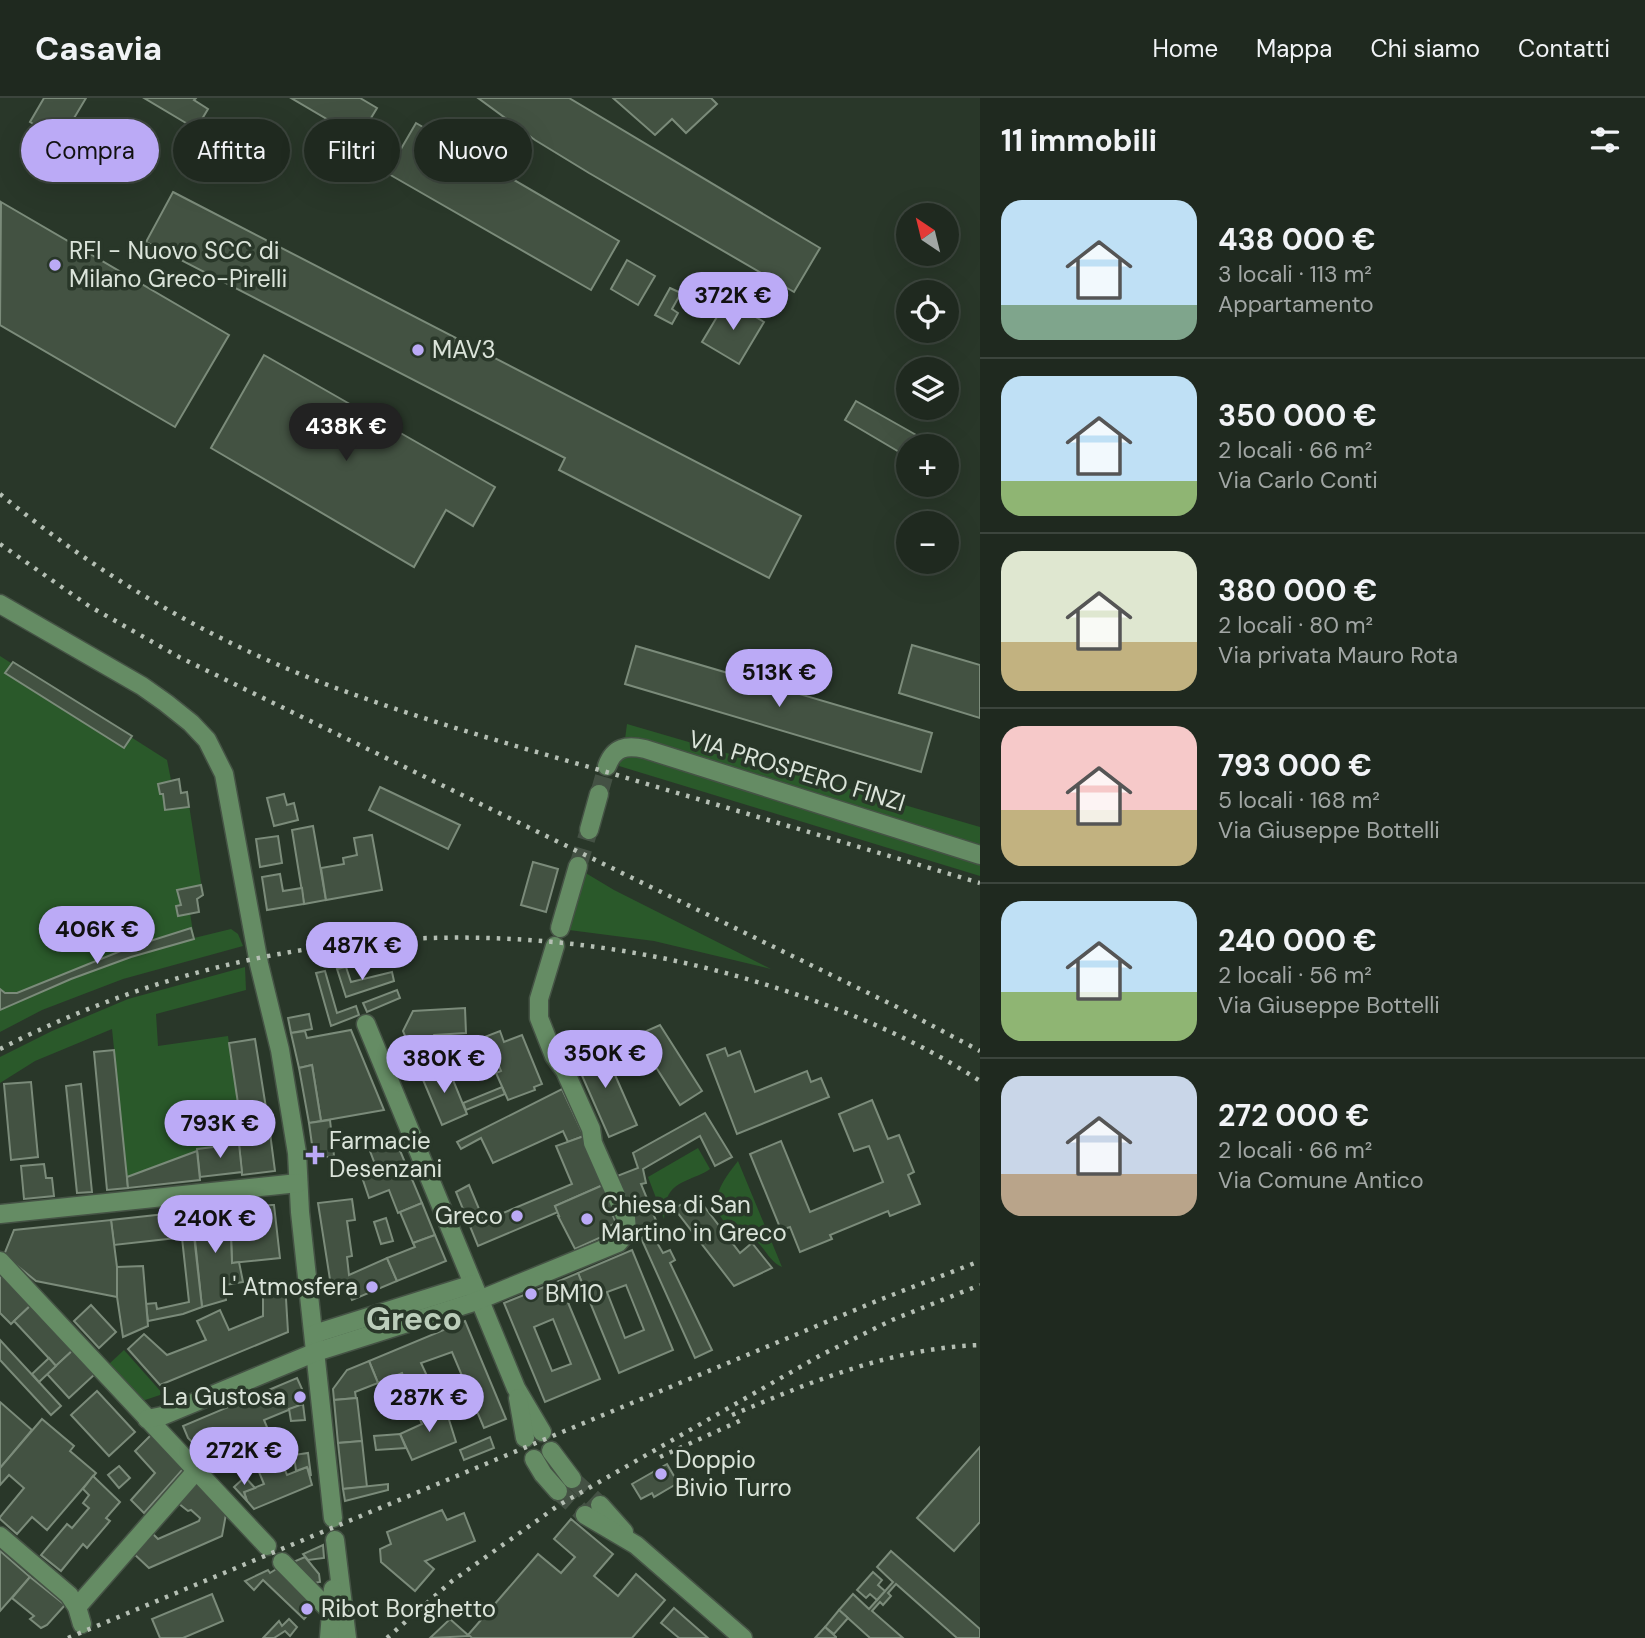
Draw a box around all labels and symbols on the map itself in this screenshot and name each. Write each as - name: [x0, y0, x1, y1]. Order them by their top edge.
- north arrow: [896, 203, 959, 266]
- place label: RFI - Nuovo SCC di Milano Greco-Pirelli: [69, 235, 287, 294]
- marker: RFI - Nuovo SCC di Milano Greco-Pirelli: [47, 257, 63, 273]
- pin: 372K €: [676, 272, 790, 332]
- place label: MAV3: [432, 334, 496, 365]
- marker: MAV3: [410, 342, 426, 358]
- pin: 438K €: [289, 404, 403, 463]
- pin: 513K €: [722, 650, 836, 709]
- street label: VIA PROSPERO FINZI: [685, 723, 909, 818]
- pin: 406K €: [40, 906, 154, 966]
- pin: 487K €: [305, 922, 419, 982]
- pin: 350K €: [548, 1030, 662, 1090]
- pin: 380K €: [387, 1035, 501, 1095]
- pin: 793K €: [163, 1100, 277, 1160]
- place label: Farmacie Desenzani: [329, 1125, 442, 1184]
- marker: Farmacie Desenzani: [307, 1147, 323, 1163]
- place label: Chiesa di San Martino in Greco: [601, 1189, 787, 1248]
- pin: 240K €: [158, 1196, 272, 1255]
- place label: Greco: [435, 1200, 503, 1231]
- marker: Greco: [509, 1208, 525, 1224]
- marker: Chiesa di San Martino in Greco: [579, 1211, 595, 1227]
- place label: L' Atmosfera: [221, 1271, 358, 1302]
- place label: BM10: [545, 1278, 604, 1309]
- marker: L' Atmosfera: [364, 1279, 380, 1295]
- marker: BM10: [523, 1286, 539, 1302]
- district label: Greco: [366, 1298, 462, 1340]
- pin: 287K €: [372, 1374, 486, 1434]
- place label: La Gustosa: [162, 1381, 286, 1412]
- marker: La Gustosa: [292, 1389, 308, 1405]
- pin: 272K €: [187, 1428, 301, 1487]
- place label: Doppio Bivio Turro: [675, 1444, 792, 1503]
- marker: Doppio Bivio Turro: [653, 1466, 669, 1482]
- place label: Ribot Borghetto: [321, 1593, 496, 1624]
- marker: Ribot Borghetto: [299, 1601, 315, 1617]

